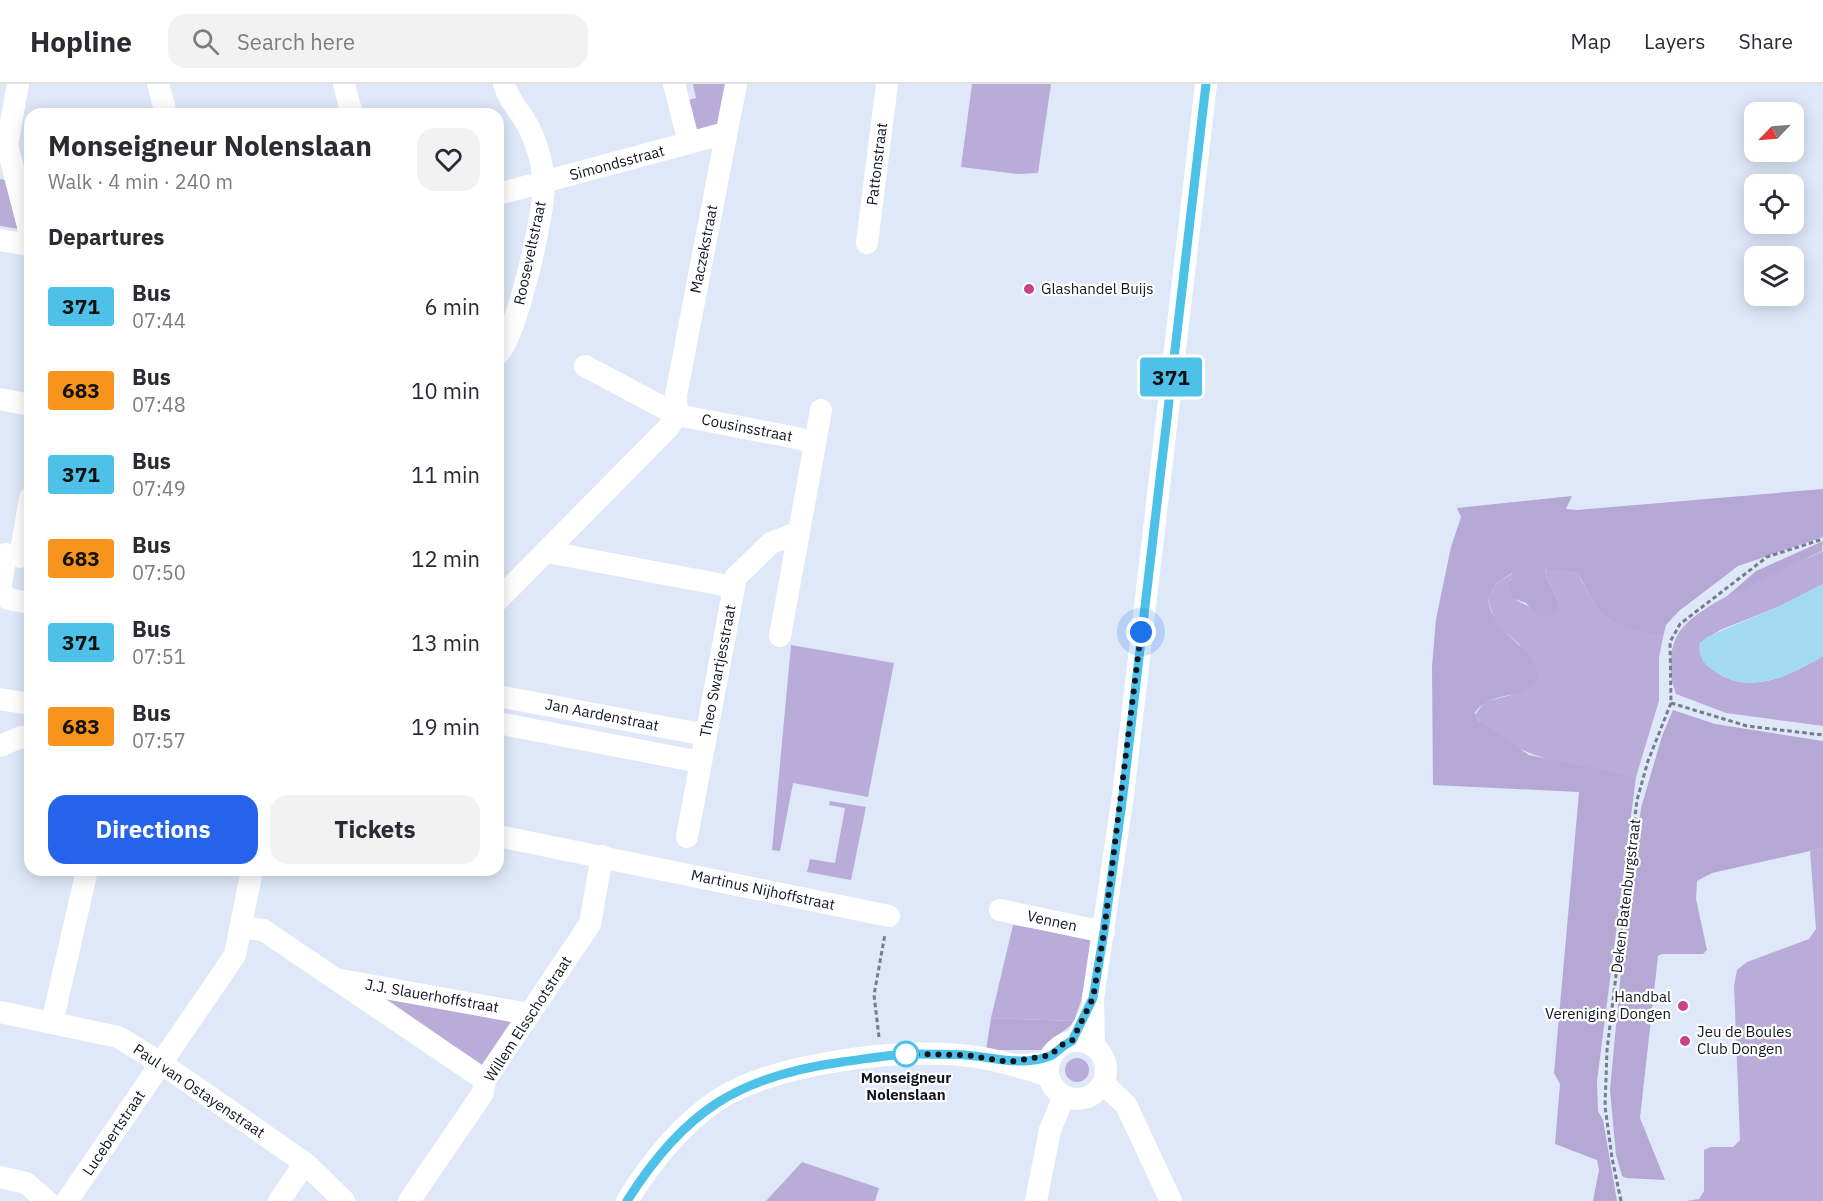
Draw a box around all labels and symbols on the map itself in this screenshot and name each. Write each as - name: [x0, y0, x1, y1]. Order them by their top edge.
- north arrow: [1744, 102, 1804, 162]
- street label: Pattonstraat: [862, 121, 891, 206]
- street label: Simondsstraat: [567, 141, 666, 184]
- street label: Rooseveltstraat: [509, 199, 550, 306]
- street label: Maczekstraat: [686, 203, 721, 295]
- place label: Glashandel Buijs: [1041, 279, 1154, 298]
- marker: Glashandel Buijs: [1022, 282, 1036, 296]
- line badge: 371: [1136, 358, 1206, 396]
- street label: Cousinsstraat: [700, 409, 794, 446]
- street label: Theo Swartjesstraat: [695, 603, 740, 739]
- your location: [1126, 617, 1156, 647]
- street label: Jan Aardenstraat: [544, 694, 661, 735]
- street label: Deken Batenburgstraat: [1607, 818, 1644, 974]
- street label: Martinus Nijhoffstraat: [689, 865, 837, 914]
- street label: Vennen: [1025, 906, 1079, 935]
- street label: Willem Elsschotstraat: [480, 952, 575, 1085]
- street label: J.J. Slauerhoffstraat: [364, 974, 500, 1017]
- place label: Handbal Vereniging Dongen: [1545, 987, 1671, 1023]
- marker: Handbal Vereniging Dongen: [1676, 999, 1690, 1013]
- place label: Jeu de Boules Club Dongen: [1697, 1022, 1792, 1058]
- marker: Jeu de Boules Club Dongen: [1678, 1034, 1692, 1048]
- street label: Paul van Ostayenstraat: [130, 1039, 269, 1142]
- marker: Monseigneur Nolenslaan: [893, 1041, 919, 1067]
- place label: Monseigneur Nolenslaan: [861, 1068, 951, 1104]
- street label: Lucebertstraat: [78, 1087, 149, 1179]

